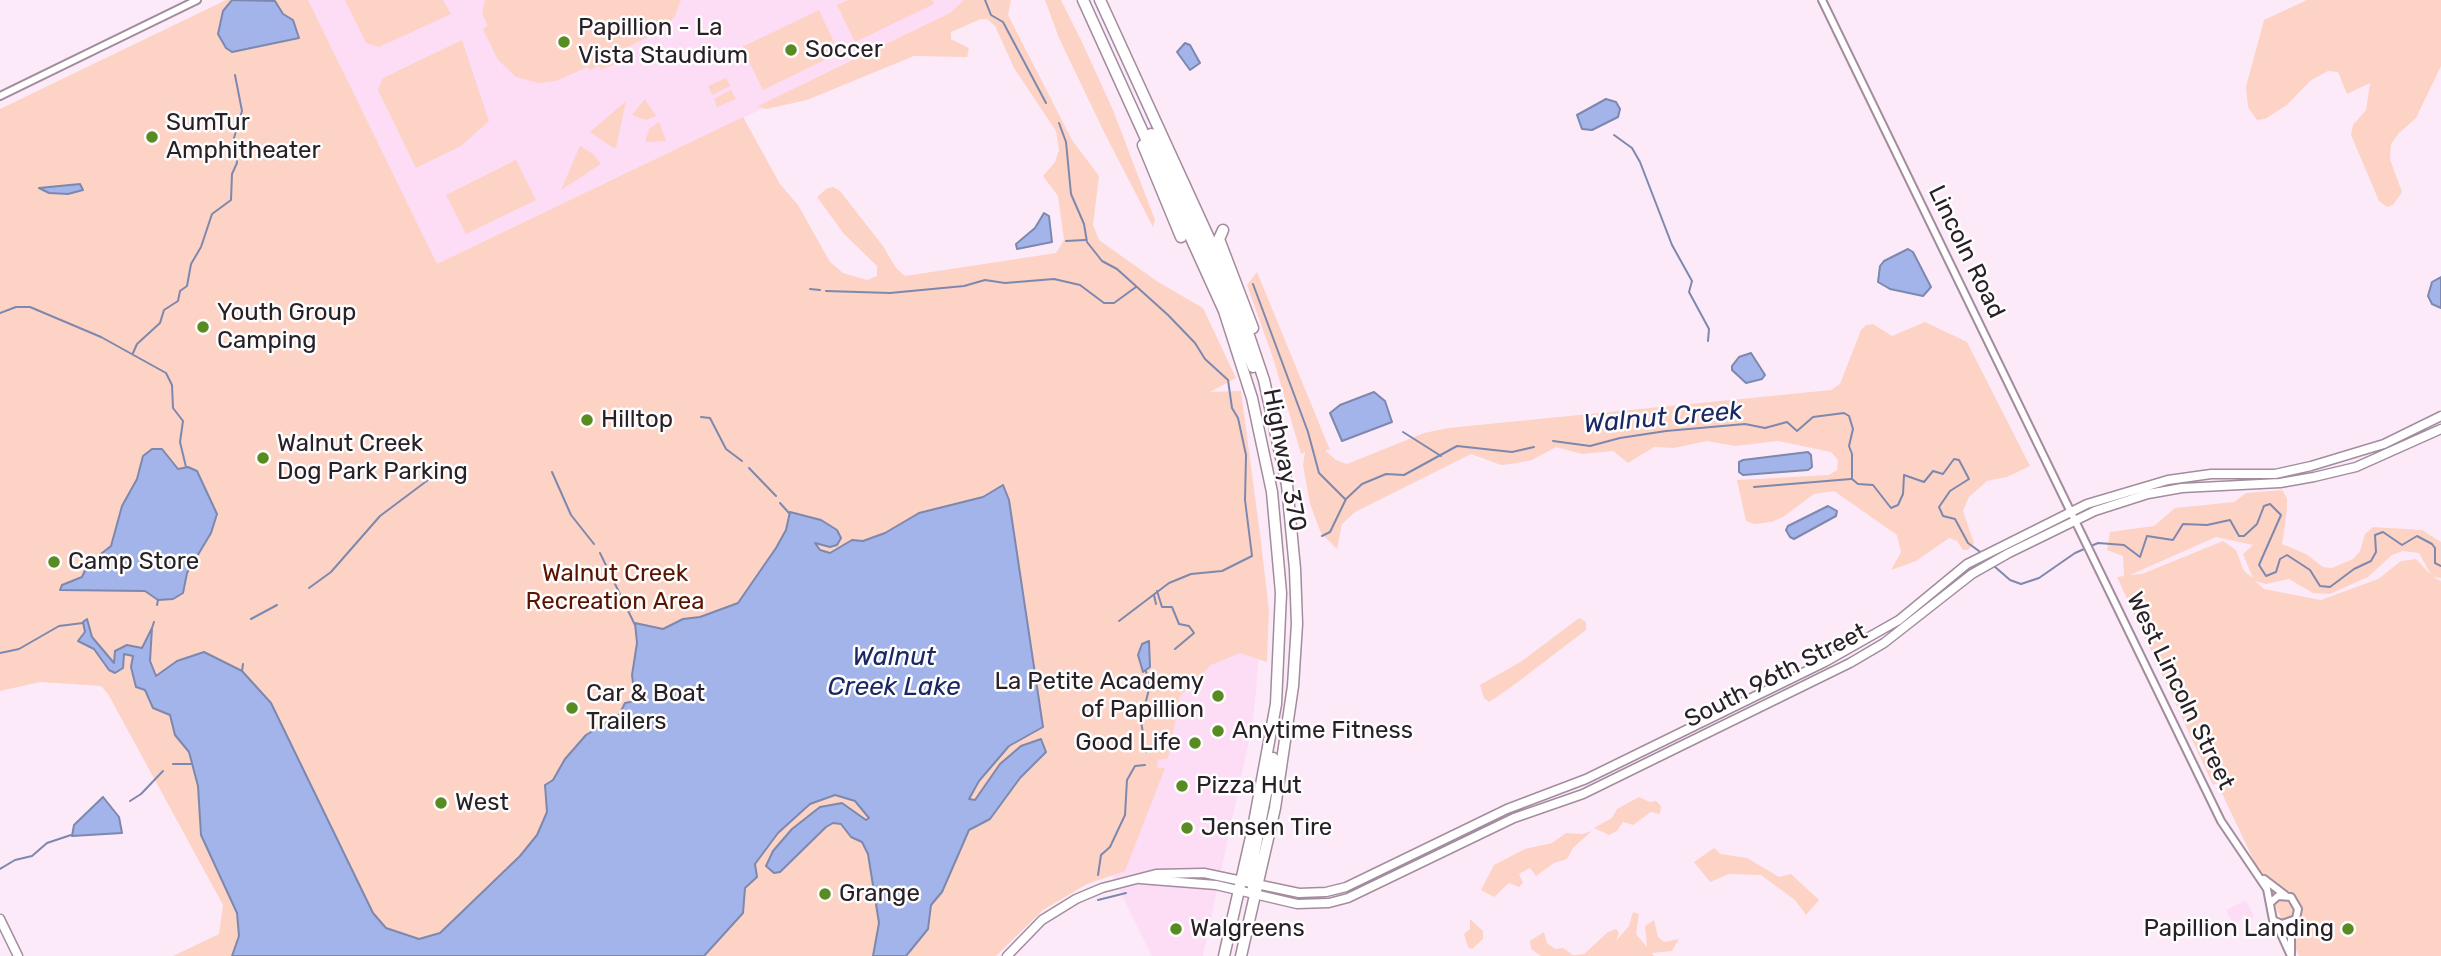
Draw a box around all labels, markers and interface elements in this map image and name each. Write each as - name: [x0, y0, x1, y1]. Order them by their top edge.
- place label: Papillion - La Vista Staudium: [578, 14, 748, 70]
- marker: Papillion - La Vista Staudium: [556, 34, 572, 50]
- place label: Soccer: [805, 36, 883, 64]
- marker: Soccer: [783, 42, 799, 58]
- place label: SumTur Amphitheater: [166, 109, 321, 165]
- marker: SumTur Amphitheater: [144, 129, 160, 145]
- street label: Lincoln Road: [1921, 181, 2011, 323]
- place label: Youth Group Camping: [217, 299, 356, 355]
- marker: Youth Group Camping: [195, 319, 211, 335]
- street label: Highway 370: [1256, 386, 1312, 534]
- water label: Walnut Creek: [1582, 396, 1744, 440]
- place label: Hilltop: [601, 406, 673, 434]
- marker: Hilltop: [579, 412, 595, 428]
- place label: Walnut Creek Dog Park Parking: [277, 430, 468, 486]
- marker: Walnut Creek Dog Park Parking: [255, 450, 271, 466]
- place label: Camp Store: [68, 548, 199, 576]
- marker: Camp Store: [46, 554, 62, 570]
- park label: Walnut Creek Recreation Area: [526, 560, 704, 616]
- street label: West Lincoln Street: [2120, 588, 2240, 794]
- street label: South 96th Street: [1680, 618, 1872, 734]
- water label: Walnut Creek Lake: [828, 641, 960, 702]
- place label: La Petite Academy of Papillion: [995, 668, 1204, 724]
- place label: Car & Boat Trailers: [586, 680, 705, 736]
- marker: La Petite Academy of Papillion: [1210, 688, 1226, 704]
- marker: Car & Boat Trailers: [564, 700, 580, 716]
- place label: Anytime Fitness: [1232, 717, 1413, 745]
- marker: Anytime Fitness: [1210, 723, 1226, 739]
- place label: Good Life: [1075, 729, 1181, 757]
- marker: Good Life: [1187, 735, 1203, 751]
- place label: Pizza Hut: [1196, 772, 1302, 800]
- marker: Pizza Hut: [1174, 778, 1190, 794]
- place label: West: [455, 789, 509, 817]
- marker: West: [433, 795, 449, 811]
- place label: Jensen Tire: [1201, 814, 1332, 842]
- marker: Jensen Tire: [1179, 820, 1195, 836]
- place label: Grange: [839, 880, 920, 908]
- marker: Grange: [817, 886, 833, 902]
- place label: Walgreens: [1190, 915, 1305, 943]
- place label: Papillion Landing: [2144, 915, 2334, 943]
- marker: Walgreens: [1168, 921, 1184, 937]
- marker: Papillion Landing: [2340, 921, 2356, 937]

